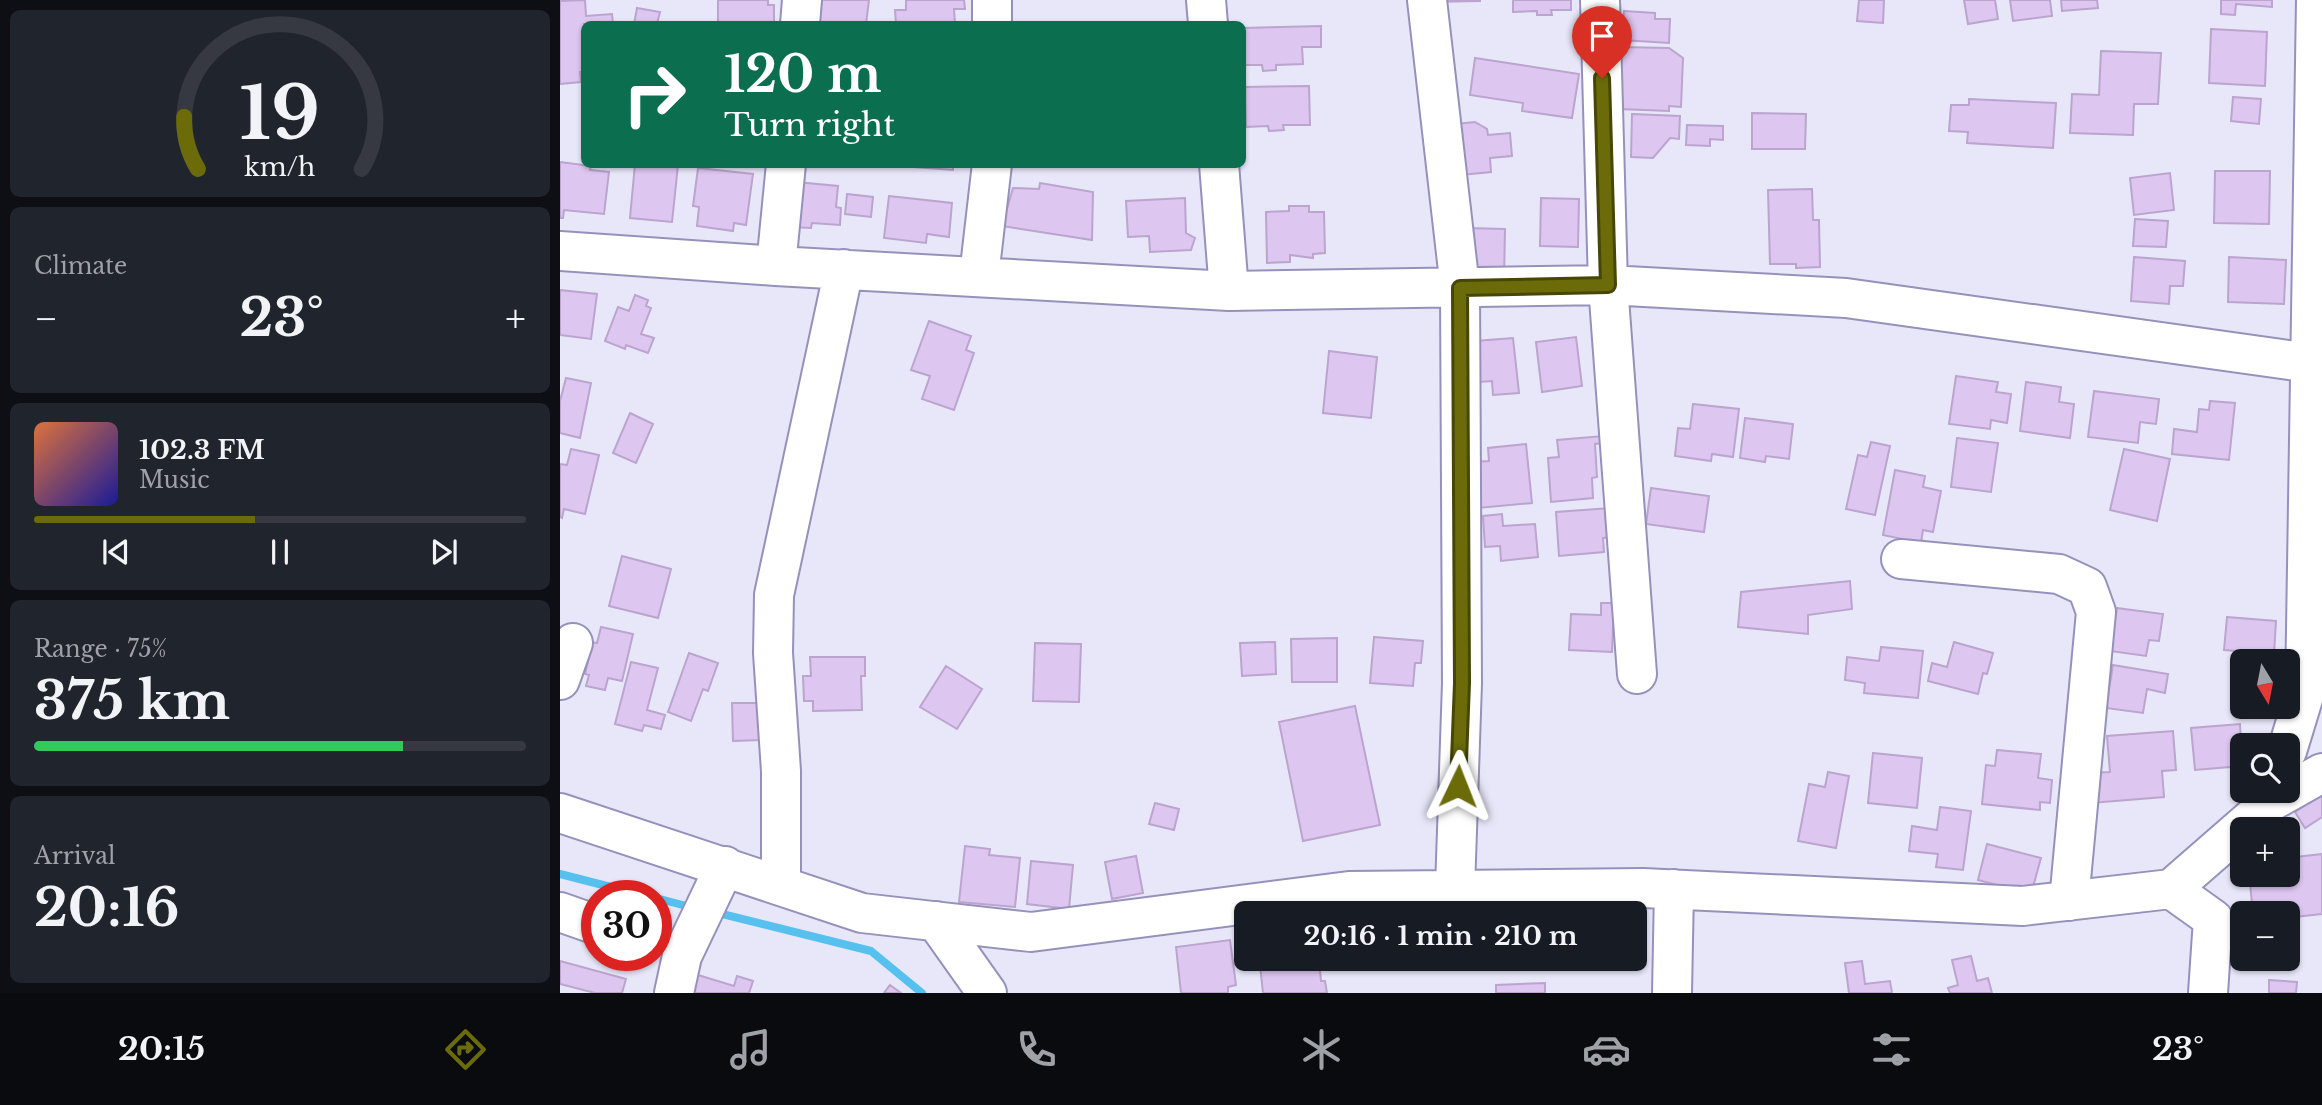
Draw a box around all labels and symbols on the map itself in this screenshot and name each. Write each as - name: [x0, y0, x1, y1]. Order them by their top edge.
- pin: [1572, 6, 1632, 78]
- north arrow: [2230, 649, 2300, 719]
- position arrow: [1421, 749, 1495, 823]
- speed limit sign: 30: [581, 880, 672, 971]

